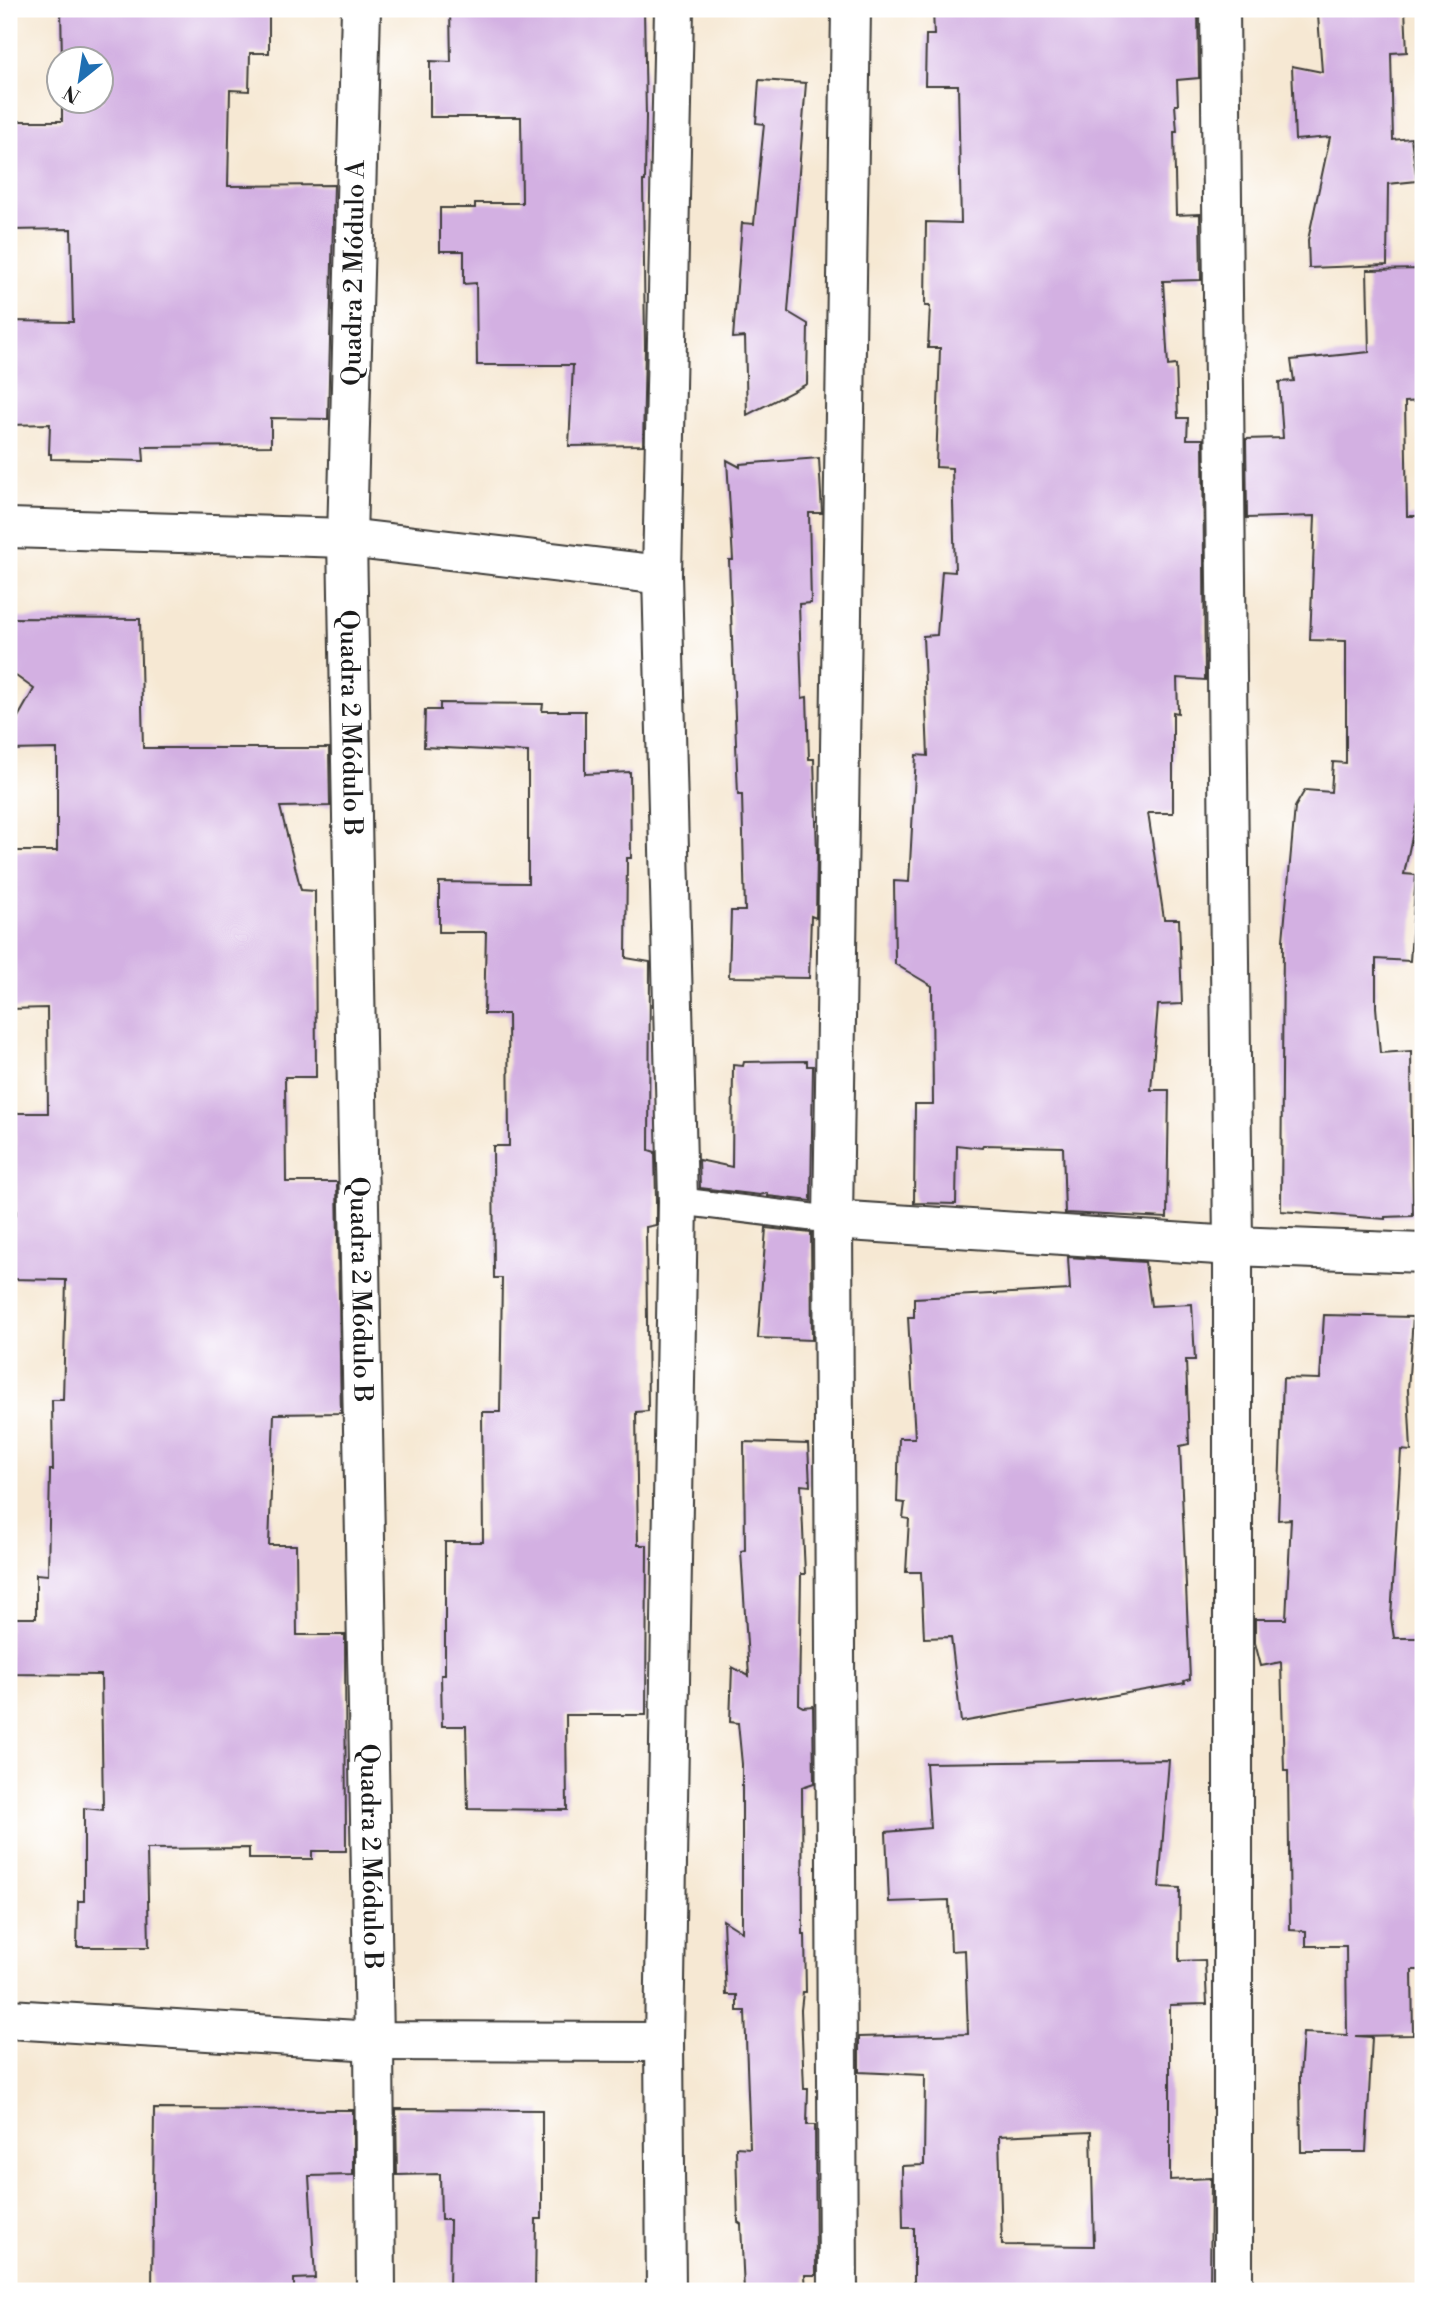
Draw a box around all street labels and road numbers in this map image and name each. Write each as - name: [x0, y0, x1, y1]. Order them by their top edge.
- street label: Quadra 2 Módulo A: [336, 159, 372, 386]
- street label: Quadra 2 Módulo B: [332, 609, 368, 836]
- street label: Quadra 2 Módulo B: [342, 1176, 379, 1403]
- street label: Quadra 2 Módulo B: [353, 1743, 389, 1970]

